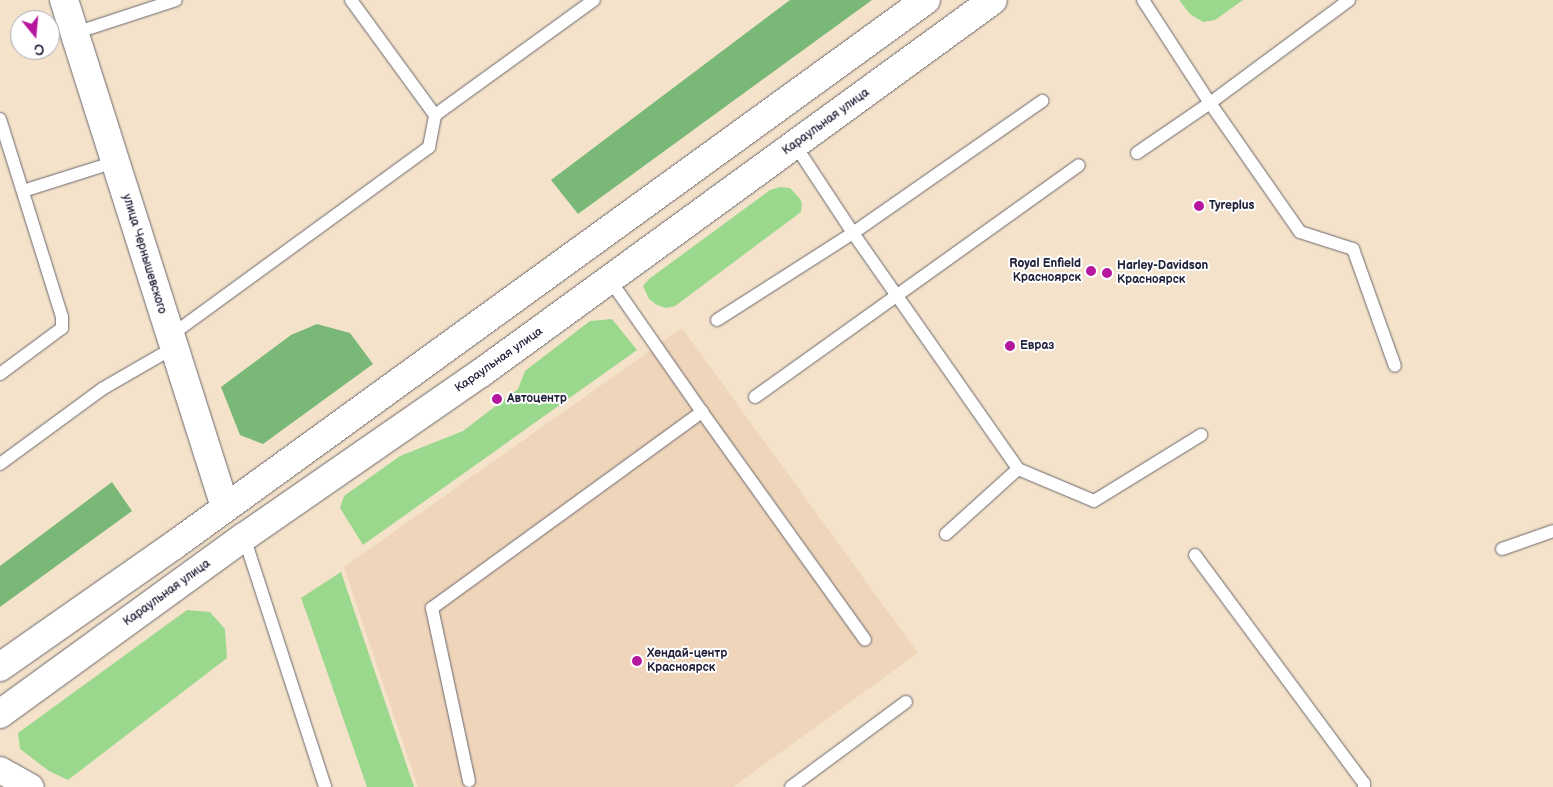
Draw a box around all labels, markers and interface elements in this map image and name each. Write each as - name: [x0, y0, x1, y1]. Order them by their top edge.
- north arrow: [10, 10, 60, 60]
- text: С: [32, 39, 46, 58]
- street label: Караульная улица: [780, 86, 872, 158]
- street label: улица Чернышевского: [119, 192, 169, 316]
- place label: Tyreplus: [1209, 199, 1254, 213]
- marker: Tyreplus: [1193, 200, 1205, 212]
- place label: Royal Enfield Красноярск: [1009, 257, 1081, 285]
- place label: Harley-Davidson Красноярск: [1117, 259, 1208, 287]
- marker: Royal Enfield Красноярск: [1085, 265, 1097, 277]
- marker: Harley-Davidson Красноярск: [1101, 267, 1113, 279]
- street label: Караульная улица: [452, 324, 546, 396]
- place label: Евраз: [1020, 339, 1054, 353]
- marker: Евраз: [1004, 340, 1016, 352]
- place label: Автоцентр: [507, 392, 567, 406]
- marker: Автоцентр: [491, 393, 503, 405]
- street label: Караульная улица: [121, 557, 213, 629]
- place label: Хендай-центр Красноярск: [647, 647, 727, 675]
- marker: Хендай-центр Красноярск: [631, 655, 643, 667]

